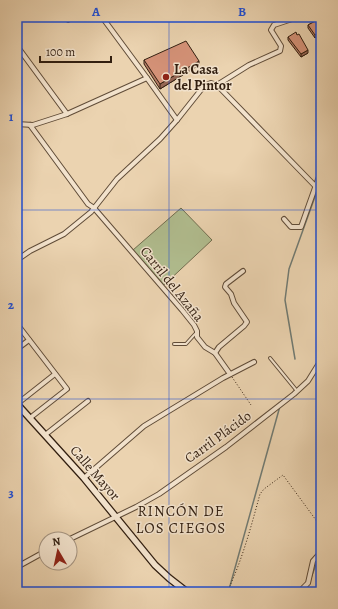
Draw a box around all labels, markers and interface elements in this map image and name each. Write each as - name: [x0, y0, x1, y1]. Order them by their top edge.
- text: A: [91, 3, 101, 20]
- text: B: [238, 3, 246, 20]
- scale bar: [40, 38, 111, 64]
- text: 100 m: [46, 44, 75, 60]
- place label: La Casa del Pintor: [174, 60, 232, 95]
- marker: La Casa del Pintor: [161, 72, 171, 82]
- text: 1: [9, 108, 14, 125]
- street label: Carril del Azaña: [136, 242, 209, 326]
- text: 2: [8, 296, 15, 313]
- street label: Carril Plácido: [181, 406, 255, 468]
- street label: Calle Mayor: [66, 441, 125, 505]
- text: 3: [8, 484, 14, 501]
- district label: RINCÓN DE LOS CIEGOS: [136, 501, 226, 538]
- north arrow: [38, 531, 78, 571]
- text: N: [51, 534, 62, 550]

